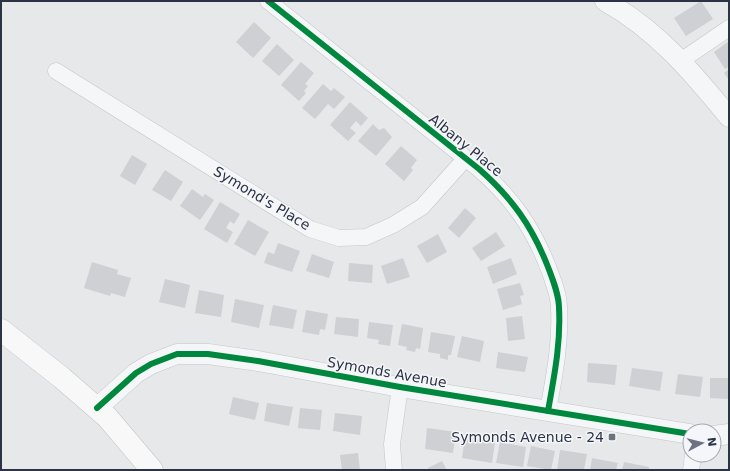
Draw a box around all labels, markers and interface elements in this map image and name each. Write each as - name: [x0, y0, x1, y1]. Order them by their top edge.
- street label: Albany Place: [426, 111, 506, 179]
- street label: Symond's Place: [211, 163, 313, 233]
- street label: Symonds Avenue: [326, 354, 448, 390]
- north arrow: [682, 423, 722, 463]
- place label: Symonds Avenue - 24: [451, 429, 604, 445]
- marker: Symonds Avenue - 24: [607, 432, 617, 442]
- text: N: [704, 436, 718, 447]

